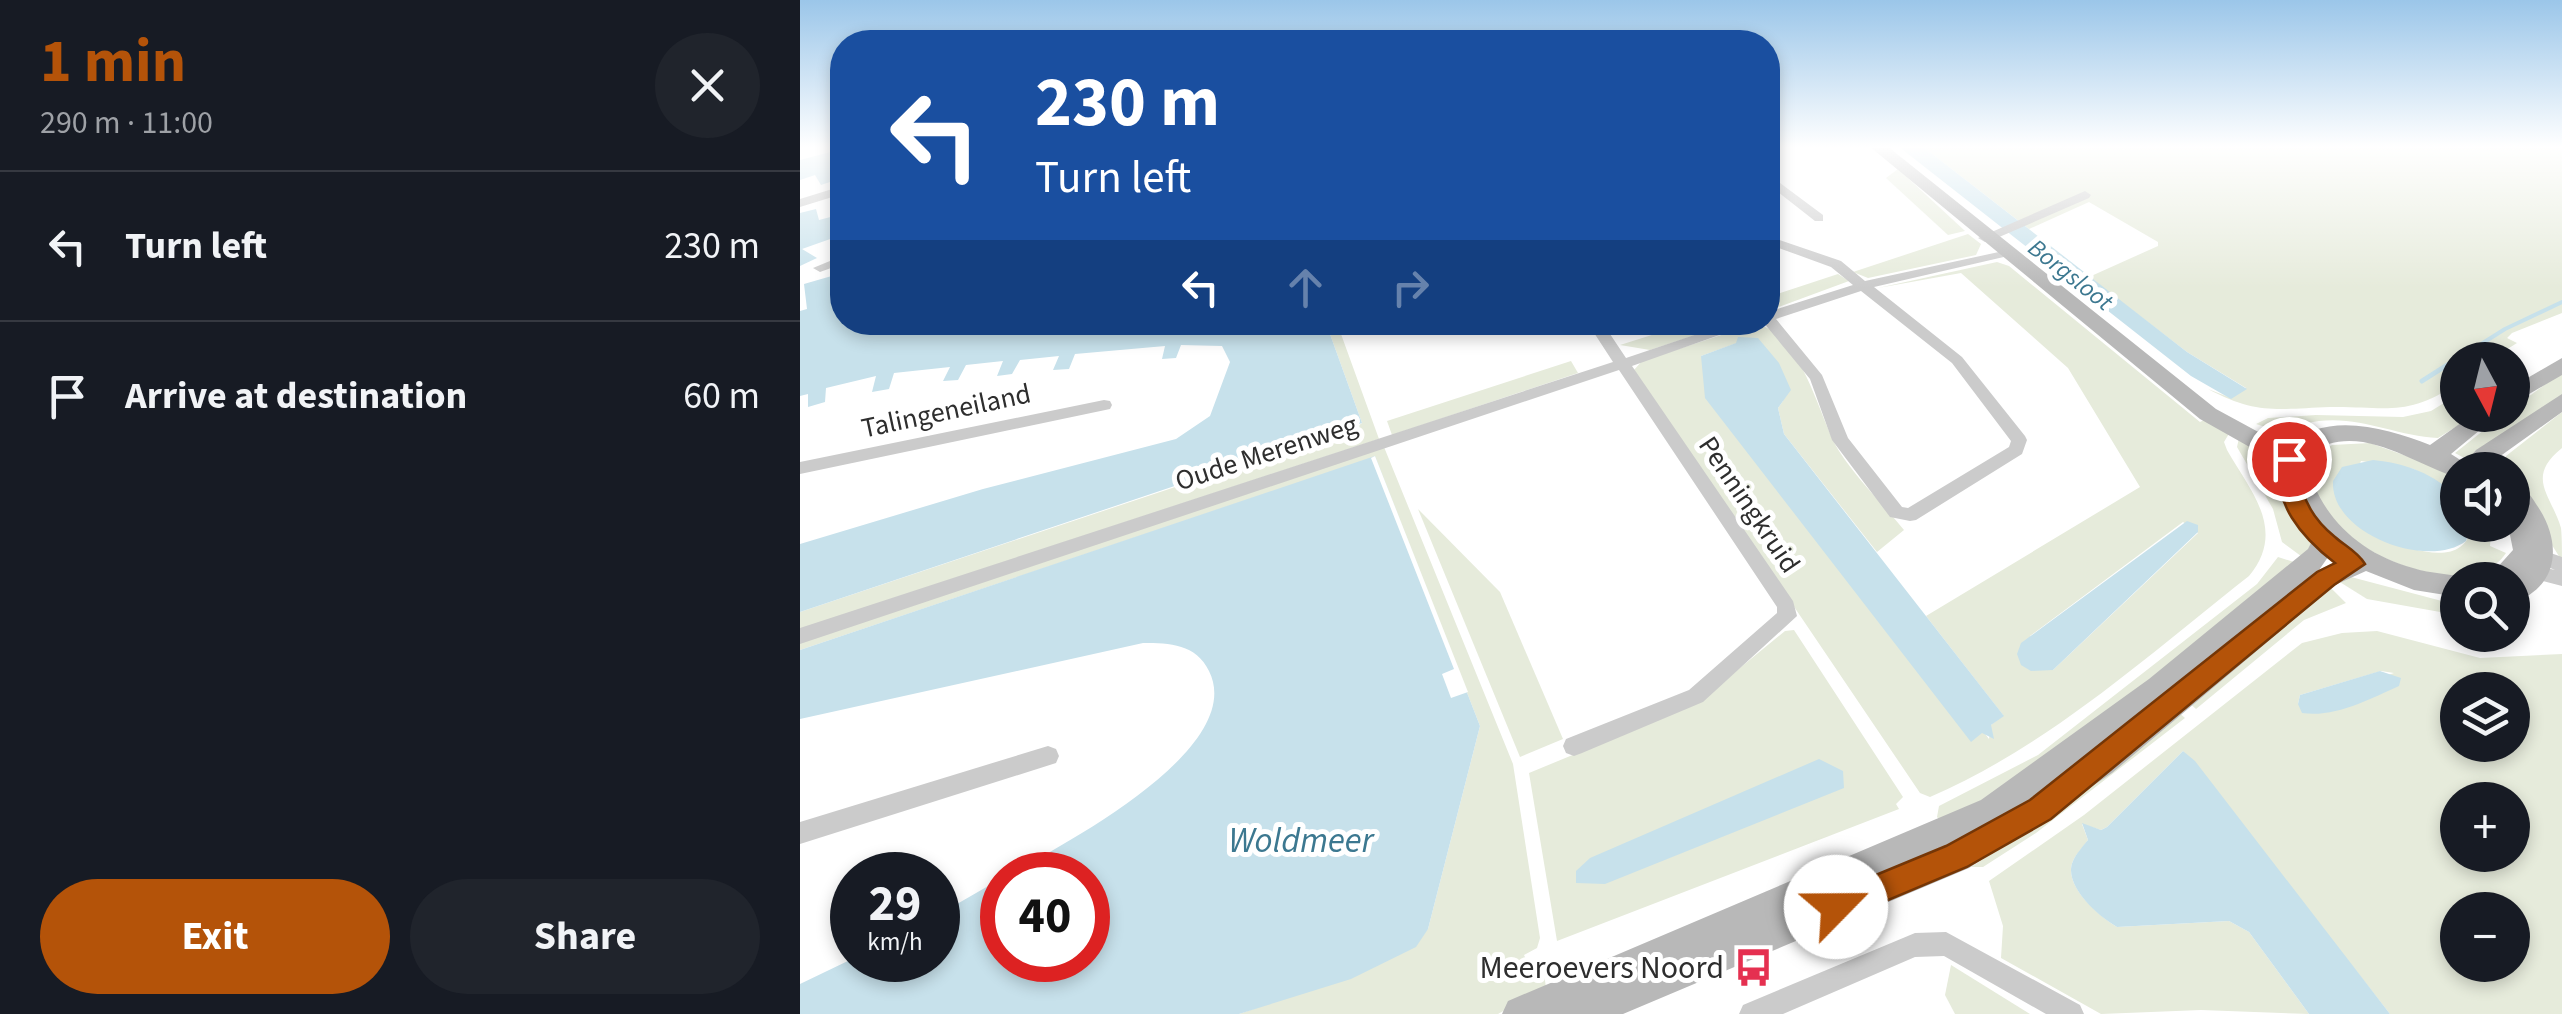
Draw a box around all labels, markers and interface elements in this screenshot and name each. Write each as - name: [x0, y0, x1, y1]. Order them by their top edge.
- text: 1 min: [40, 20, 186, 105]
- button: close: [655, 33, 760, 138]
- text: 230 m: [1035, 53, 1220, 153]
- icon: left: [870, 70, 1000, 200]
- text: 290 m · 11:00: [40, 100, 213, 146]
- text: Turn left: [1035, 146, 1191, 210]
- icon: left: [40, 219, 95, 274]
- text: Turn left: [125, 219, 267, 273]
- text: 230 m: [664, 219, 760, 273]
- water label: Borgsloot: [2020, 230, 2121, 320]
- icon: left: [1173, 260, 1228, 315]
- icon: ahead: [1278, 260, 1333, 315]
- icon: right: [1383, 260, 1438, 315]
- north arrow: [2440, 342, 2530, 432]
- map controls: [2440, 342, 2530, 982]
- icon: arrive: [40, 369, 95, 424]
- text: Arrive at destination: [125, 369, 467, 423]
- text: 60 m: [683, 369, 760, 423]
- street label: Talingeneiland: [858, 374, 1035, 448]
- street label: Oude Merenweg: [1170, 405, 1363, 501]
- pin: [2247, 417, 2332, 502]
- street label: Penningkruid: [1689, 428, 1810, 581]
- icon: arrive: [2262, 432, 2317, 487]
- button: sound: [2440, 452, 2530, 542]
- button: search: [2440, 562, 2530, 652]
- button: layers: [2440, 672, 2530, 762]
- button: +: [2440, 782, 2530, 872]
- water label: Woldmeer: [1228, 816, 1376, 866]
- speed limit sign: 40: [980, 852, 1110, 982]
- position arrow: [1784, 855, 1888, 959]
- text: 29: [869, 869, 921, 940]
- button: Exit: [40, 879, 390, 994]
- button: Share: [410, 879, 760, 994]
- button: −: [2440, 892, 2530, 982]
- text: km/h: [867, 924, 923, 960]
- place label: Meeroevers Noord: [1479, 945, 1724, 991]
- bus stop icon: Meeroevers Noord: [1733, 946, 1775, 988]

